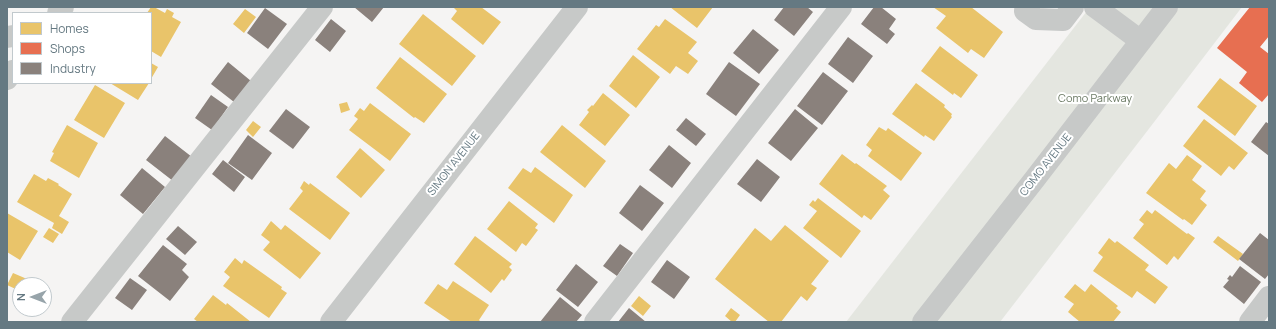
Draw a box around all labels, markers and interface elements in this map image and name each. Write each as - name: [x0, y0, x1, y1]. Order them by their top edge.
- legend: [12, 12, 152, 84]
- text: Homes: [50, 20, 89, 37]
- text: Shops: [50, 40, 85, 57]
- text: Industry: [50, 60, 96, 77]
- park label: Como Parkway: [1058, 92, 1132, 106]
- street label: SIMON AVENUE: [425, 130, 483, 198]
- street label: COMO AVENUE: [1017, 131, 1075, 199]
- north arrow: [12, 277, 52, 317]
- text: N: [13, 293, 28, 301]

